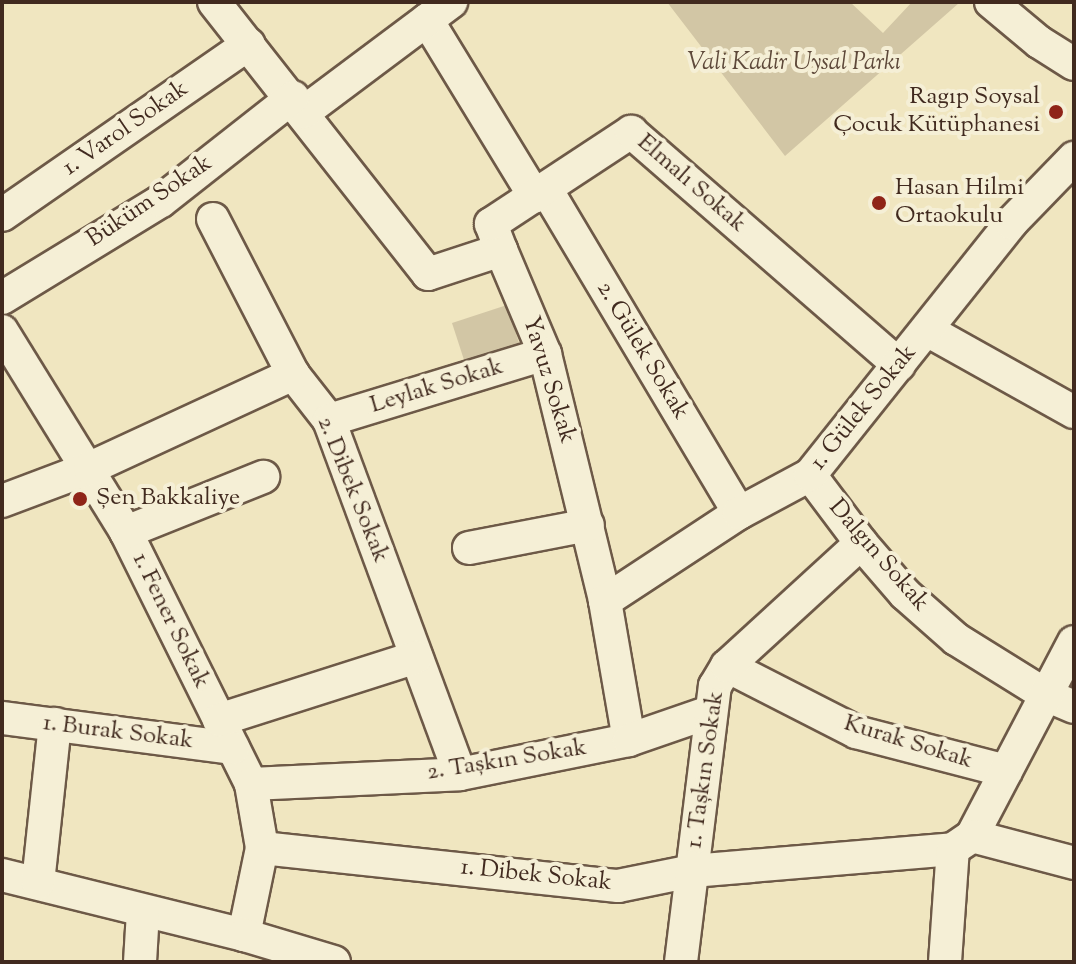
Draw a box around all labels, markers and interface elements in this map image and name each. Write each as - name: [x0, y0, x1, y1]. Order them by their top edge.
- park label: Vali Kadir Uysal Parkı: [687, 50, 901, 78]
- street label: 1. Varol Sokak: [58, 75, 194, 183]
- place label: Ragıp Soysal Çocuk Kütüphanesi: [833, 84, 1040, 140]
- marker: Ragıp Soysal Çocuk Kütüphanesi: [1047, 103, 1065, 121]
- street label: Elmalı Sokak: [631, 129, 751, 239]
- street label: Büküm Sokak: [82, 150, 218, 254]
- place label: Hasan Hilmi Ortaokulu: [895, 175, 1024, 231]
- marker: Hasan Hilmi Ortaokulu: [870, 194, 888, 212]
- street label: 2. Gülek Sokak: [589, 277, 695, 425]
- street label: Yavuz Sokak: [515, 313, 581, 447]
- street label: 1. Gülek Sokak: [805, 339, 923, 477]
- street label: Leylak Sokak: [367, 353, 507, 421]
- street label: 2. Dibek Sokak: [310, 413, 394, 567]
- place label: Şen Bakkaliye: [96, 485, 240, 513]
- marker: Şen Bakkaliye: [71, 490, 89, 508]
- street label: Dalgın Sokak: [822, 494, 934, 618]
- street label: 1. Fener Sokak: [125, 549, 215, 693]
- street label: 1. Taşkın Sokak: [681, 690, 731, 850]
- street label: 1. Burak Sokak: [41, 710, 195, 756]
- street label: Kurak Sokak: [840, 710, 976, 776]
- street label: 2. Taşkın Sokak: [425, 734, 589, 788]
- street label: 1. Dibek Sokak: [459, 854, 613, 898]

